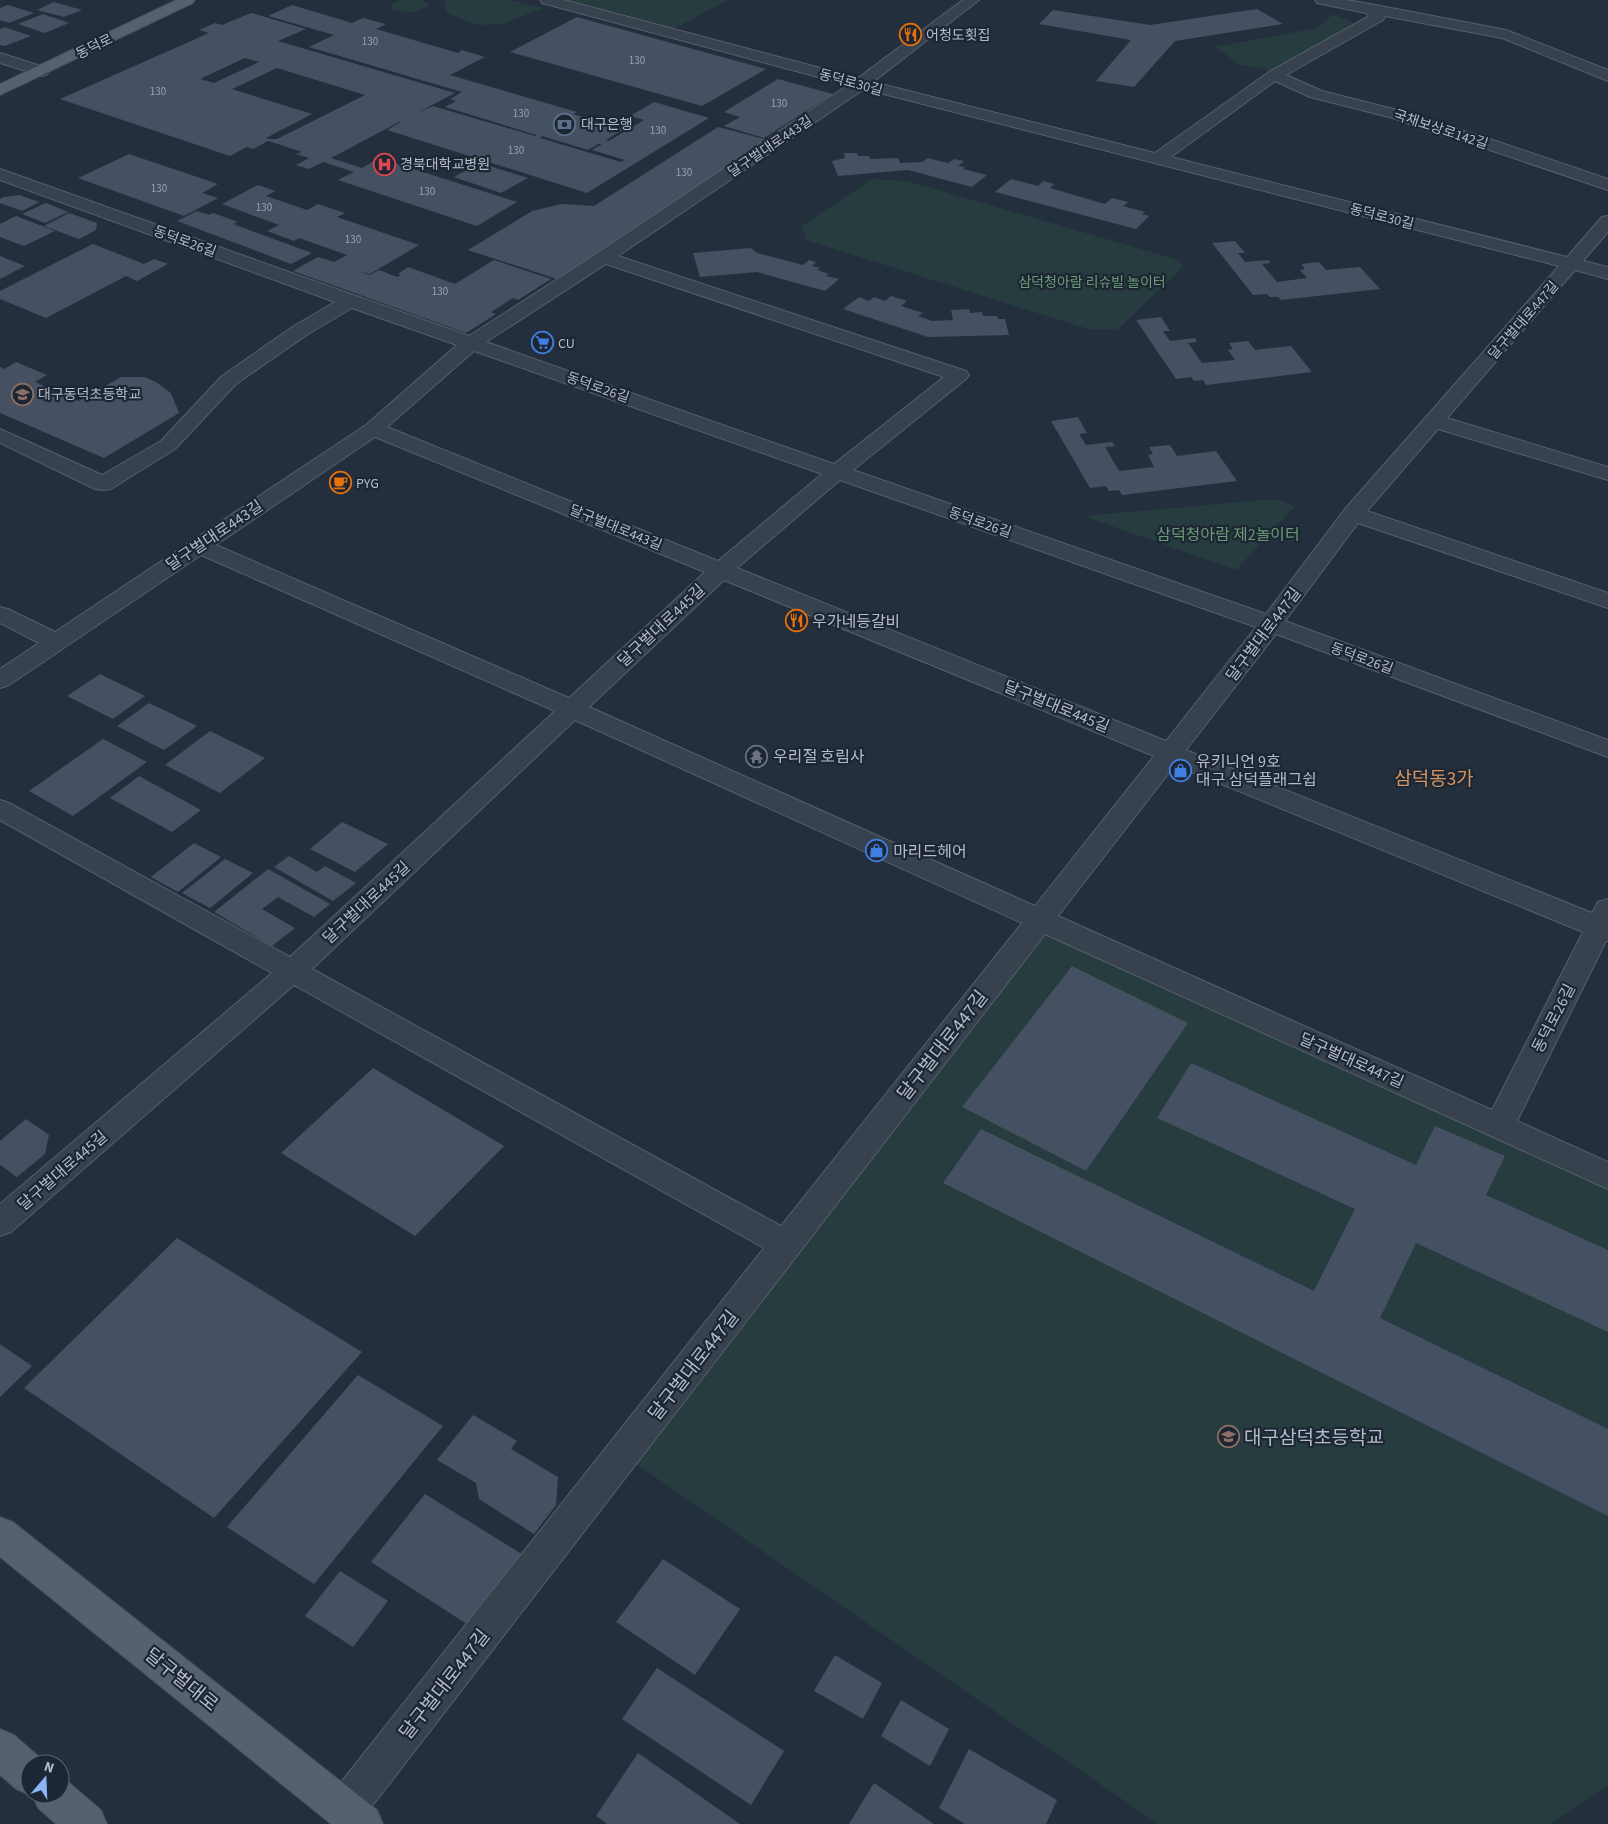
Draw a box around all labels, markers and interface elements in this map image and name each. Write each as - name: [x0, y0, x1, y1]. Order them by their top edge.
- restaurant icon: 어청도횟집: [898, 23, 922, 47]
- place label: 어청도횟집: [926, 26, 990, 46]
- street label: 동덕로: [73, 29, 116, 64]
- house number: 130: [362, 34, 378, 49]
- house number: 130: [629, 53, 645, 68]
- street label: 동덕로30길: [817, 65, 885, 101]
- house number: 130: [150, 84, 166, 99]
- house number: 130: [771, 96, 787, 111]
- street label: 국채보상로142길: [1391, 105, 1490, 155]
- house number: 130: [513, 106, 529, 121]
- street label: 달구벌대로443길: [724, 111, 817, 183]
- bank icon: 대구은행: [553, 112, 577, 136]
- place label: 대구은행: [581, 115, 633, 135]
- house number: 130: [650, 123, 666, 138]
- house number: 130: [508, 143, 524, 158]
- hospital icon: 경북대학교병원: [372, 152, 396, 176]
- place label: 경북대학교병원: [400, 155, 490, 175]
- house number: 130: [676, 165, 692, 180]
- house number: 130: [151, 181, 167, 196]
- house number: 130: [419, 184, 435, 199]
- street label: 동덕로30길: [1348, 199, 1416, 235]
- house number: 130: [256, 200, 272, 215]
- street label: 동덕로26길: [150, 221, 219, 263]
- house number: 130: [345, 232, 361, 247]
- park label: 삼덕청아람 리슈빌 놀이터: [1018, 273, 1166, 293]
- street label: 달구벌대로447길: [1484, 277, 1563, 364]
- house number: 130: [432, 284, 448, 299]
- supermarket icon: CU: [530, 331, 554, 355]
- place label: CU: [558, 334, 575, 354]
- street label: 동덕로26길: [563, 368, 632, 408]
- school or university icon: 대구동덕초등학교: [10, 382, 34, 406]
- place label: 대구동덕초등학교: [38, 385, 141, 405]
- cafe icon: PYG: [328, 471, 352, 495]
- place label: PYG: [356, 474, 379, 494]
- street label: 달구벌대로443길: [162, 495, 267, 576]
- street label: 달구벌대로443길: [566, 500, 665, 556]
- street label: 동덕로26길: [945, 503, 1014, 543]
- park label: 삼덕청아람 제2놀이터: [1156, 524, 1300, 546]
- street label: 달구벌대로445길: [613, 579, 710, 672]
- street label: 달구벌대로447길: [1221, 583, 1306, 686]
- restaurant icon: 우가네등갈비: [784, 609, 808, 633]
- place label: 우가네등갈비: [812, 611, 900, 633]
- street label: 동덕로26길: [1327, 638, 1396, 680]
- street label: 달구벌대로445길: [1000, 676, 1113, 738]
- temple icon: 우리절 호림사: [745, 744, 769, 768]
- place label: 우리절 호림사: [773, 746, 865, 768]
- place label: 유키니언 9호 대구 삼덕플래그쉽: [1196, 751, 1317, 791]
- shop icon: 유키니언 9호 대구 삼덕플래그쉽: [1168, 758, 1192, 782]
- district label: 삼덕동3가: [1394, 766, 1474, 793]
- shop icon: 마리드헤어: [865, 839, 889, 863]
- place label: 마리드헤어: [893, 841, 967, 863]
- street label: 달구벌대로445길: [318, 856, 415, 949]
- street label: 동덕로26길: [1527, 980, 1581, 1057]
- street label: 달구벌대로447길: [892, 985, 995, 1107]
- street label: 달구벌대로447길: [1296, 1028, 1407, 1094]
- street label: 달구벌대로445길: [13, 1126, 112, 1216]
- street label: 달구벌대로447길: [643, 1305, 746, 1427]
- school or university icon: 대구삼덕초등학교: [1216, 1425, 1240, 1449]
- place label: 대구삼덕초등학교: [1244, 1425, 1384, 1452]
- street label: 달구벌대로447길: [394, 1624, 497, 1746]
- street label: 달구벌대로: [139, 1642, 224, 1718]
- north arrow: [20, 1754, 70, 1804]
- text: N: [41, 1757, 57, 1779]

